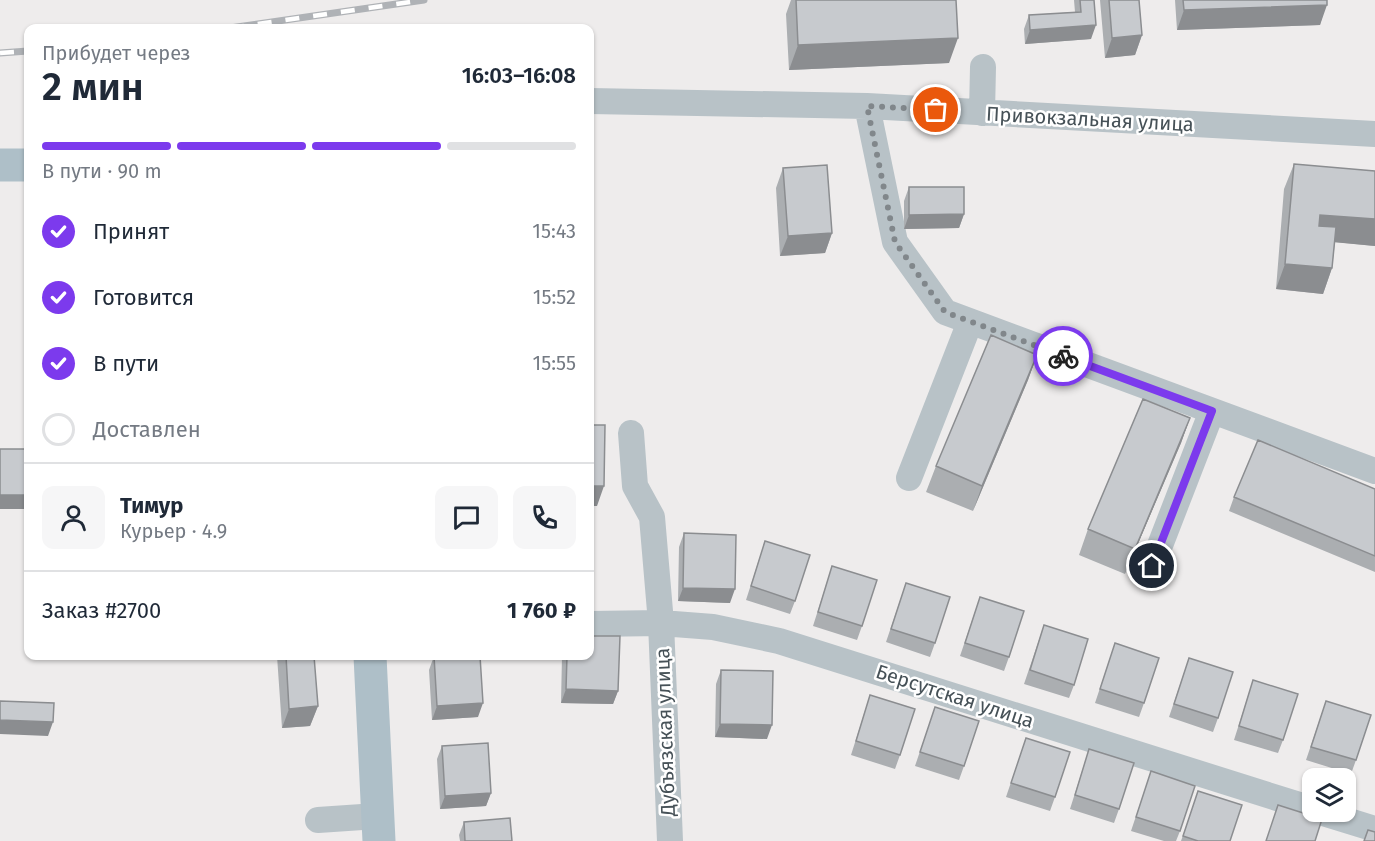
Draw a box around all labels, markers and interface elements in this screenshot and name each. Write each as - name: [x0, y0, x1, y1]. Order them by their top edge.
- text: Прибудет через: [42, 41, 191, 65]
- text: 16:03–16:08: [462, 62, 576, 89]
- text: 2 мин: [42, 64, 144, 110]
- pin: [910, 84, 961, 135]
- icon: bag: [919, 93, 952, 126]
- street label: Привокзальная улица: [986, 102, 1194, 136]
- text: В пути · 90 m: [42, 159, 162, 183]
- icon: check: [42, 215, 75, 248]
- text: Принят: [93, 218, 169, 245]
- text: 15:43: [532, 219, 576, 243]
- icon: check: [42, 281, 75, 314]
- text: Готовится: [93, 284, 194, 311]
- text: 15:52: [533, 285, 576, 309]
- courier: [1033, 326, 1093, 386]
- icon: bike: [1047, 340, 1080, 373]
- icon: check: [42, 347, 75, 380]
- text: В пути: [93, 350, 159, 377]
- text: 15:55: [533, 351, 576, 375]
- text: Доставлен: [93, 416, 201, 443]
- button: person: [42, 486, 105, 549]
- button: chat: [435, 486, 498, 549]
- button: phone: [513, 486, 576, 549]
- text: Тимур: [120, 492, 183, 519]
- text: Курьер · 4.9: [120, 519, 227, 543]
- pin: [1126, 540, 1177, 591]
- icon: home: [1135, 549, 1168, 582]
- text: Заказ #2700: [42, 597, 161, 624]
- text: 1 760 ₽: [507, 597, 576, 624]
- street label: Дубъязская улица: [650, 647, 680, 818]
- street label: Берсутская улица: [873, 659, 1037, 733]
- map controls: [1302, 768, 1356, 822]
- button: layers: [1302, 768, 1356, 822]

